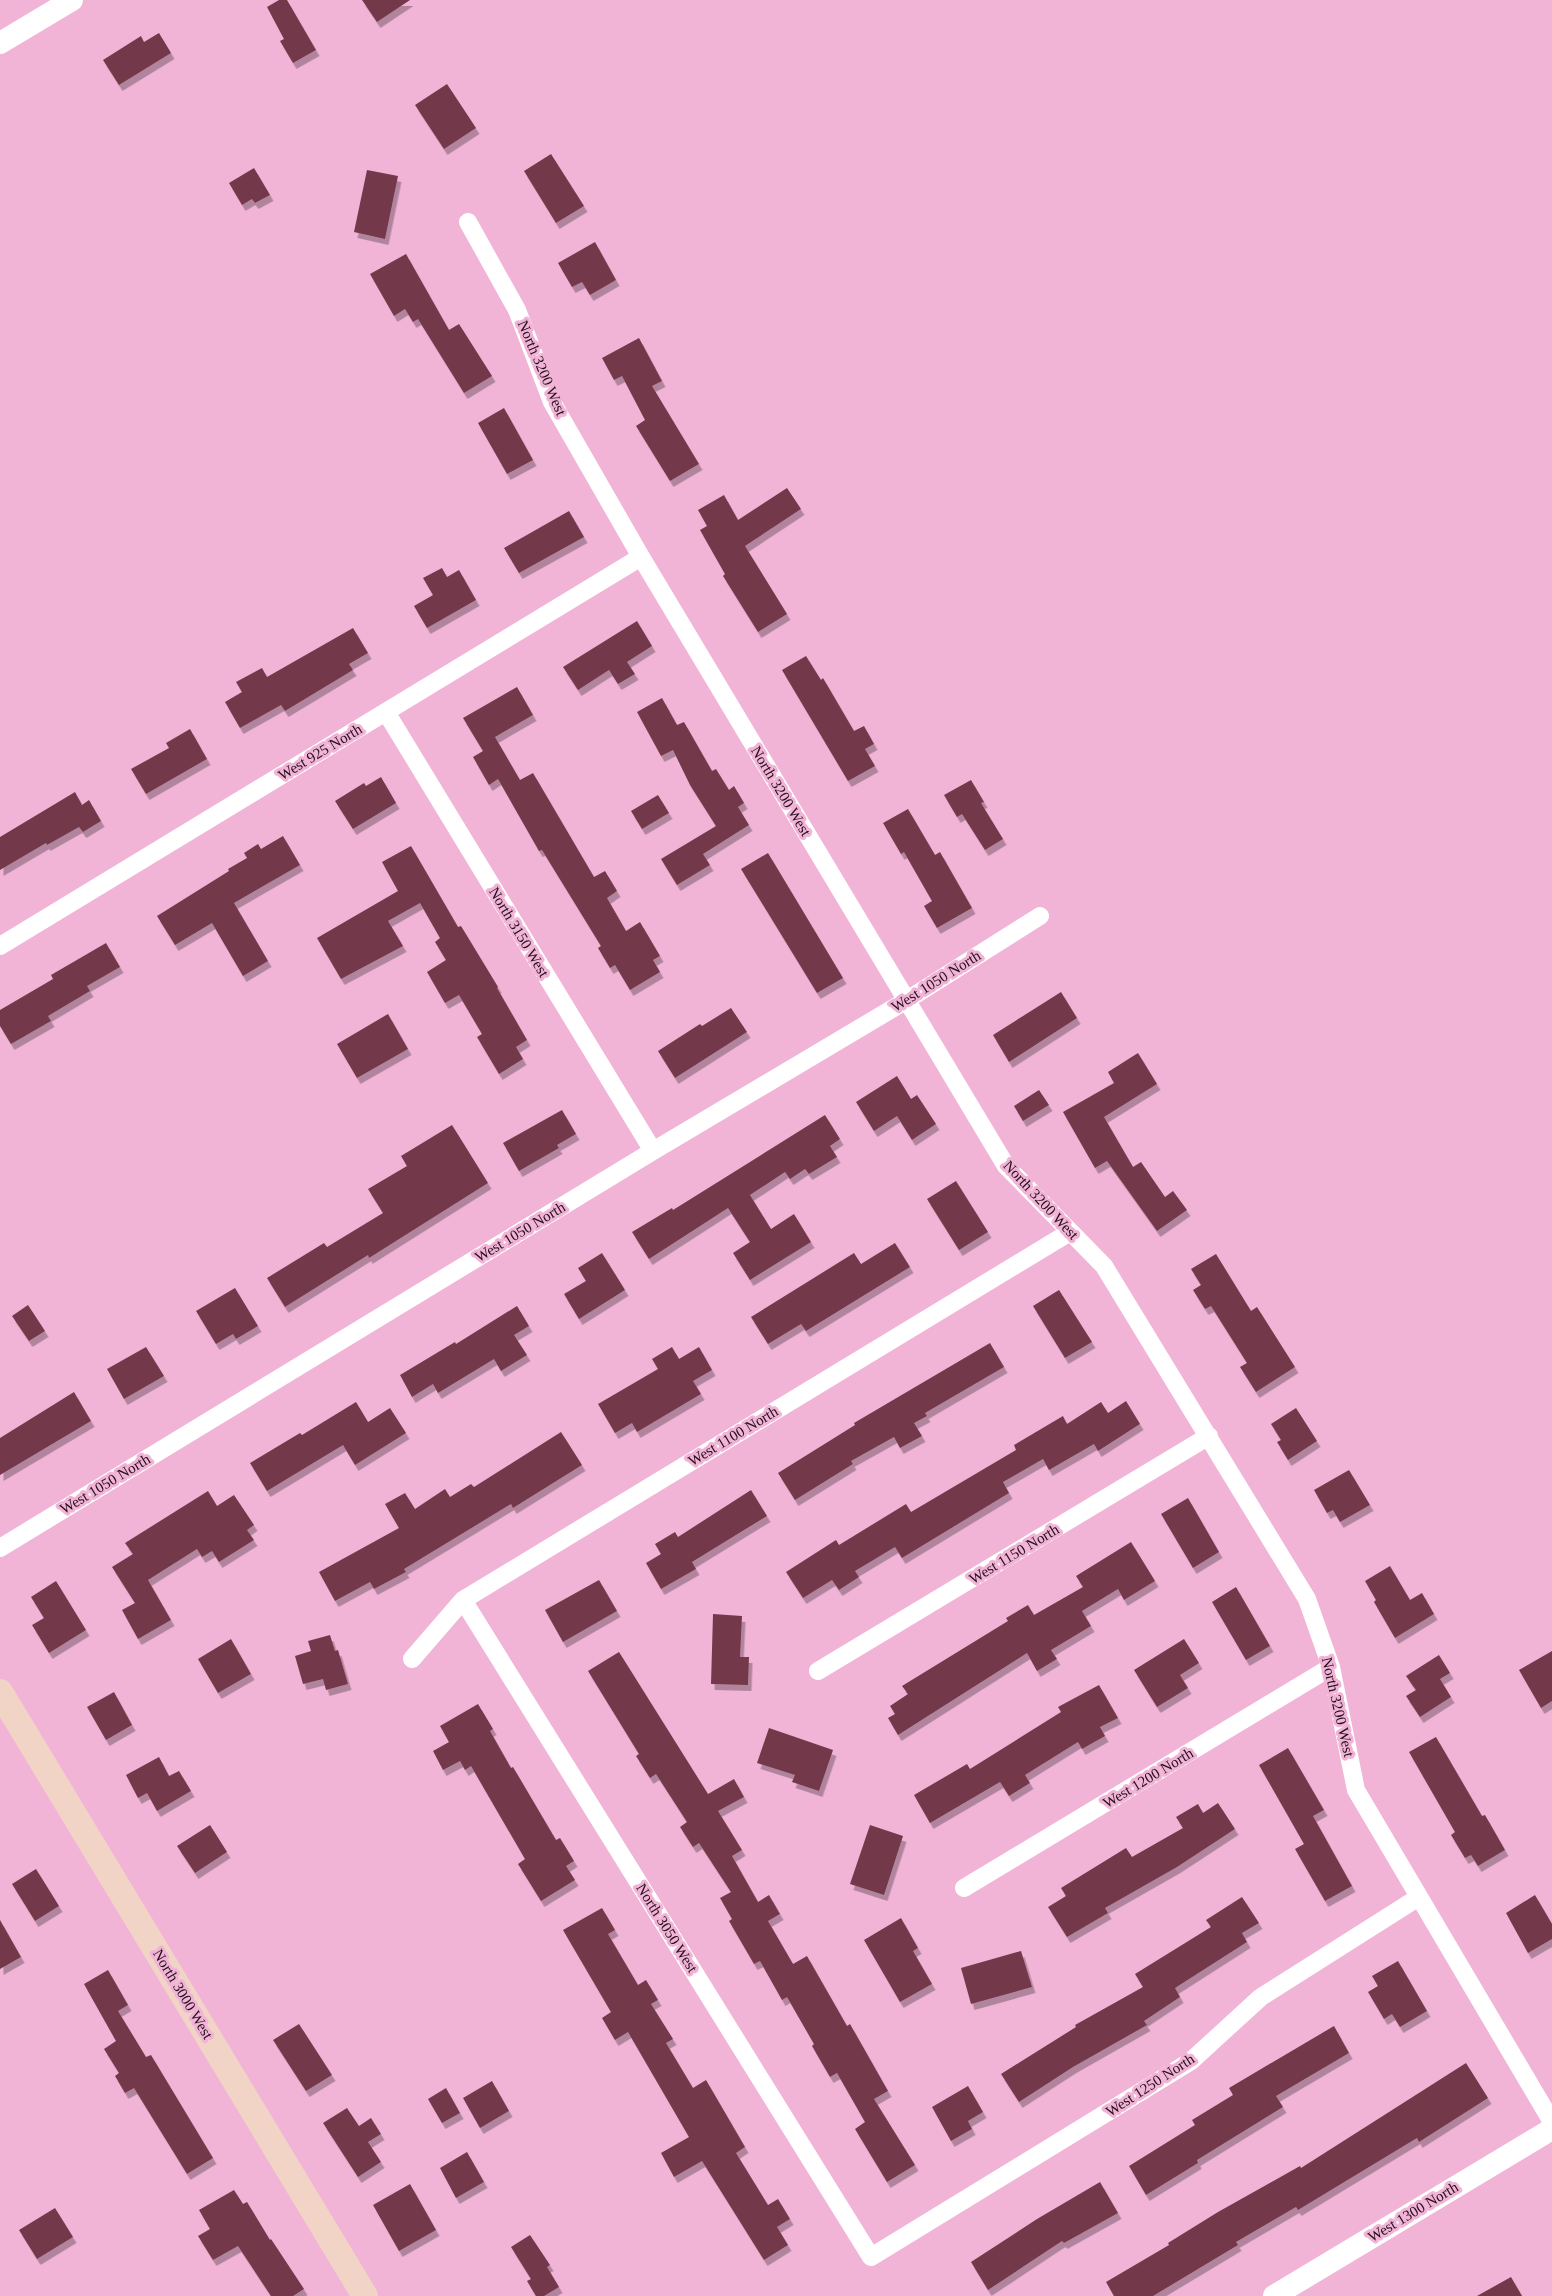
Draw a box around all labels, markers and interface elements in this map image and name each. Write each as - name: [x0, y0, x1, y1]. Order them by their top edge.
- street label: North 3200 West: [515, 318, 570, 419]
- street label: West 925 North: [275, 721, 365, 783]
- street label: North 3200 West: [748, 743, 815, 839]
- street label: North 3150 West: [486, 884, 553, 980]
- street label: West 1050 North: [888, 947, 984, 1015]
- street label: North 3200 West: [1000, 1157, 1082, 1243]
- street label: West 1050 North: [472, 1199, 568, 1265]
- street label: West 1100 North: [685, 1403, 781, 1469]
- street label: West 1050 North: [57, 1451, 153, 1517]
- street label: West 1150 North: [966, 1521, 1062, 1587]
- street label: North 3200 West: [1319, 1656, 1357, 1759]
- street label: West 1200 North: [1100, 1745, 1196, 1811]
- street label: North 3050 West: [633, 1881, 701, 1976]
- street label: North 3000 West: [150, 1946, 217, 2042]
- street label: West 1250 North: [1103, 2050, 1198, 2120]
- street label: West 1300 North: [1365, 2179, 1461, 2245]

